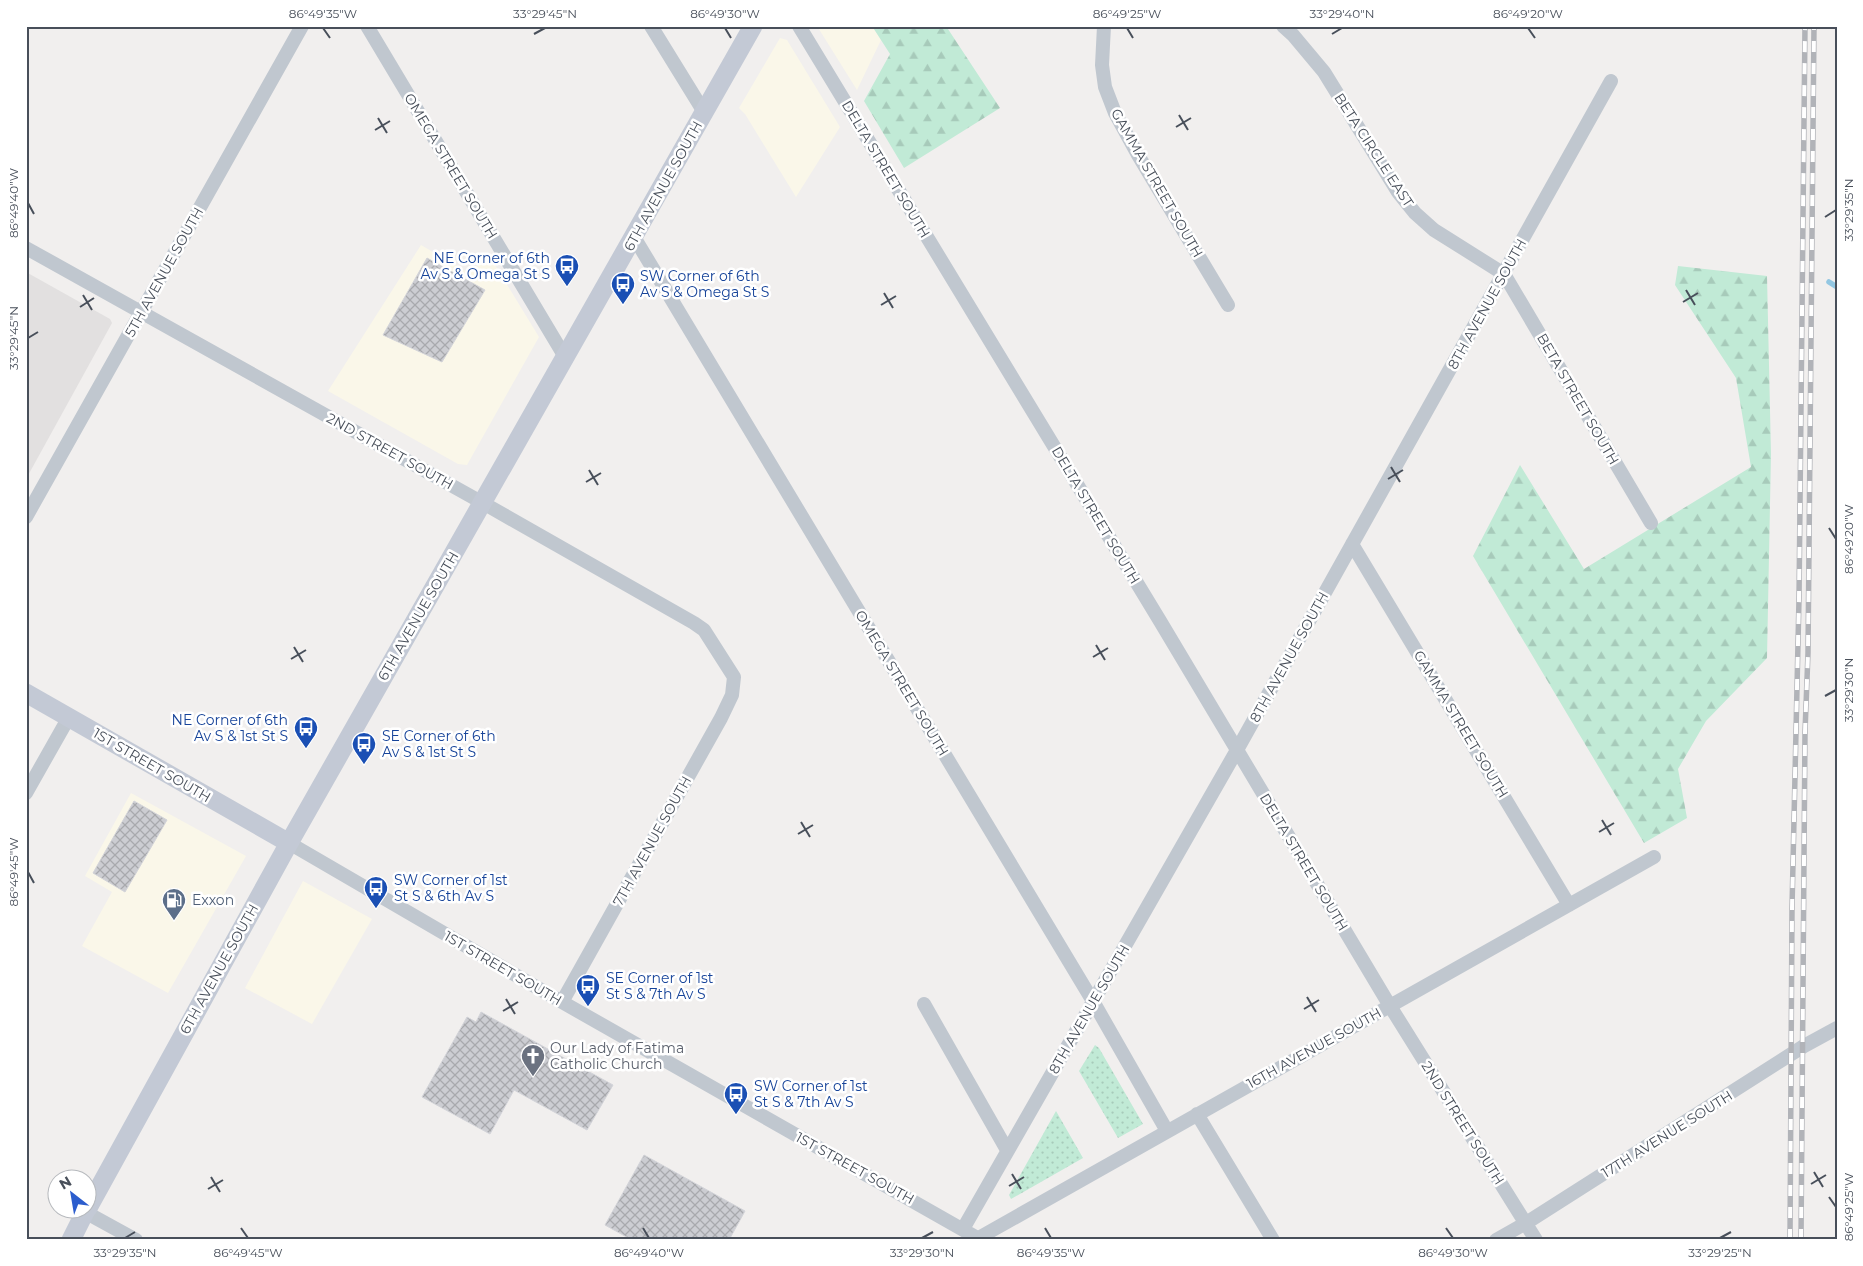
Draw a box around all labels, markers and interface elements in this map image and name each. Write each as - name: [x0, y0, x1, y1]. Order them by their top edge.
- text: 86°49'35"W: [289, 6, 357, 21]
- text: 33°29'45"N: [513, 6, 577, 21]
- text: 86°49'30"W: [690, 6, 760, 21]
- text: 86°49'25"W: [1093, 6, 1161, 21]
- text: 33°29'40"N: [1309, 6, 1375, 21]
- text: 86°49'20"W: [1493, 6, 1563, 21]
- street label: OMEGA STREET SOUTH: [400, 90, 502, 242]
- street label: BETA CIRCLE EAST: [1330, 90, 1418, 210]
- street label: DELTA STREET SOUTH: [838, 97, 934, 241]
- street label: GAMMA STREET SOUTH: [1107, 105, 1207, 261]
- street label: 6TH AVENUE SOUTH: [620, 118, 706, 254]
- text: 86°49'40"W: [6, 168, 21, 238]
- text: 33°29'35"N: [1841, 178, 1856, 242]
- street label: 5TH AVENUE SOUTH: [121, 204, 207, 340]
- street label: 8TH AVENUE SOUTH: [1444, 236, 1530, 372]
- place label: NE Corner of 6th Av S & Omega St S: [421, 249, 550, 283]
- bus stop icon: NE Corner of 6th Av S & Omega St S: [554, 253, 580, 287]
- place label: SW Corner of 6th Av S & Omega St S: [640, 267, 769, 301]
- bus stop icon: SW Corner of 6th Av S & Omega St S: [610, 271, 636, 305]
- text: 33°29'45"N: [6, 306, 21, 370]
- street label: BETA STREET SOUTH: [1533, 330, 1623, 468]
- street label: 2ND STREET SOUTH: [323, 409, 457, 493]
- street label: DELTA STREET SOUTH: [1048, 443, 1144, 587]
- text: 86°49'20"W: [1841, 504, 1856, 574]
- street label: 6TH AVENUE SOUTH: [374, 548, 462, 684]
- street label: 8TH AVENUE SOUTH: [1246, 589, 1332, 725]
- street label: OMEGA STREET SOUTH: [851, 607, 953, 759]
- street label: GAMMA STREET SOUTH: [1410, 647, 1512, 801]
- text: 33°29'30"N: [1841, 658, 1856, 722]
- place label: NE Corner of 6th Av S & 1st St S: [172, 711, 288, 745]
- bus stop icon: NE Corner of 6th Av S & 1st St S: [293, 715, 319, 749]
- street label: 1ST STREET SOUTH: [90, 724, 214, 806]
- place label: SE Corner of 6th Av S & 1st St S: [382, 727, 496, 761]
- bus stop icon: SE Corner of 6th Av S & 1st St S: [351, 731, 377, 765]
- street label: 7TH AVENUE SOUTH: [609, 773, 695, 909]
- street label: DELTA STREET SOUTH: [1256, 790, 1352, 934]
- text: 86°49'45"W: [6, 838, 21, 906]
- place label: SW Corner of 1st St S & 6th Av S: [394, 871, 508, 905]
- bus stop icon: SW Corner of 1st St S & 6th Av S: [363, 875, 389, 909]
- fuel station icon: Exxon: [161, 887, 187, 921]
- place label: Exxon: [192, 891, 234, 909]
- street label: 6TH AVENUE SOUTH: [176, 901, 262, 1037]
- street label: 1ST STREET SOUTH: [441, 927, 565, 1009]
- street label: 8TH AVENUE SOUTH: [1045, 941, 1133, 1077]
- place label: SE Corner of 1st St S & 7th Av S: [606, 969, 714, 1003]
- bus stop icon: SE Corner of 1st St S & 7th Av S: [575, 973, 601, 1007]
- street label: 16TH AVENUE SOUTH: [1244, 1003, 1384, 1093]
- place label: Our Lady of Fatima Catholic Church: [550, 1039, 684, 1073]
- church icon: Our Lady of Fatima Catholic Church: [520, 1043, 546, 1077]
- street label: 2ND STREET SOUTH: [1418, 1058, 1508, 1188]
- place label: SW Corner of 1st St S & 7th Av S: [754, 1077, 868, 1111]
- bus stop icon: SW Corner of 1st St S & 7th Av S: [723, 1081, 749, 1115]
- street label: 17TH AVENUE SOUTH: [1598, 1086, 1736, 1182]
- street label: 1ST STREET SOUTH: [792, 1128, 918, 1208]
- north arrow: [48, 1168, 98, 1218]
- text: N: [56, 1172, 75, 1193]
- text: 86°49'25"W: [1841, 1173, 1856, 1241]
- text: 33°29'35"N: [93, 1245, 157, 1260]
- text: 86°49'45"W: [214, 1245, 282, 1260]
- text: 86°49'40"W: [614, 1245, 684, 1260]
- text: 33°29'30"N: [890, 1245, 954, 1260]
- text: 86°49'35"W: [1017, 1245, 1085, 1260]
- text: 86°49'30"W: [1418, 1245, 1488, 1260]
- text: 33°29'25"N: [1688, 1245, 1752, 1260]

